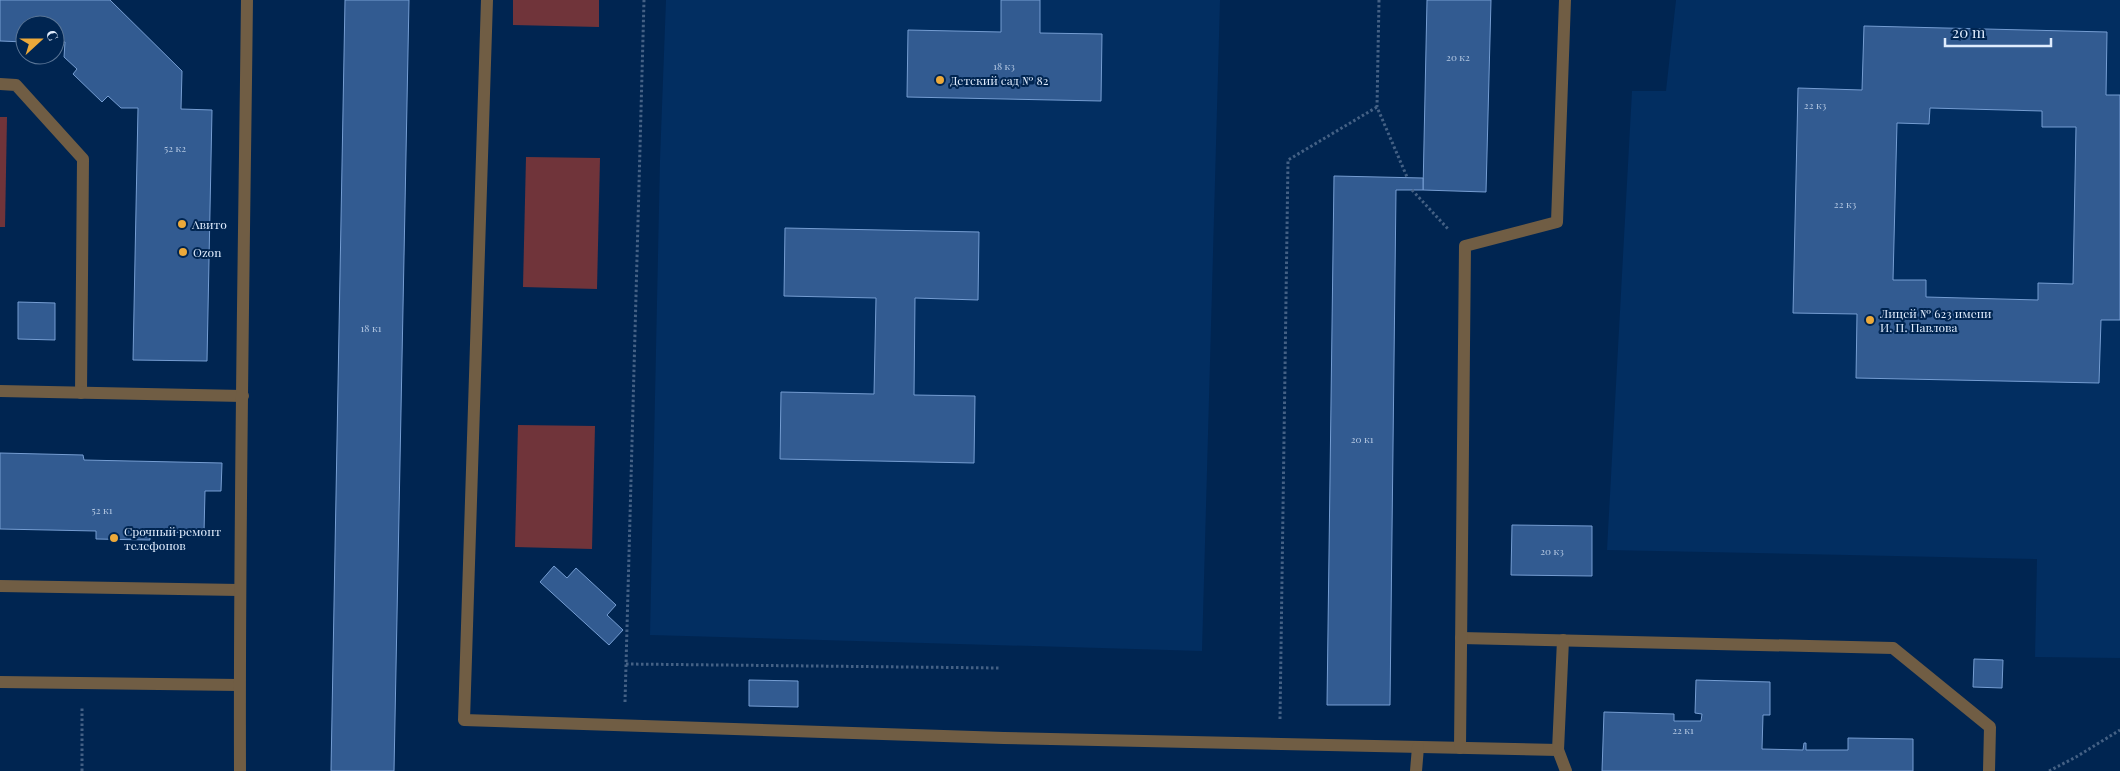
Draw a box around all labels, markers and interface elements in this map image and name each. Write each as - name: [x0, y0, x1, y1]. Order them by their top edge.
- north arrow: [15, 15, 65, 65]
- scale bar: [1945, 15, 2051, 47]
- text: 20 m: [1952, 22, 1986, 42]
- text: С: [42, 27, 63, 43]
- house number: 20 к2: [1446, 50, 1470, 64]
- house number: 18 к3: [993, 59, 1015, 73]
- place label: Детский сад № 82: [950, 72, 1049, 88]
- marker: Детский сад № 82: [934, 74, 946, 86]
- house number: 22 к3: [1804, 98, 1827, 112]
- house number: 52 к2: [164, 141, 186, 155]
- house number: 22 к3: [1834, 197, 1857, 211]
- place label: Авито: [191, 216, 227, 232]
- marker: Авито: [176, 218, 188, 230]
- place label: Ozon: [193, 244, 221, 260]
- marker: Ozon: [177, 246, 189, 258]
- place label: Лицей № 623 имени И. П. Павлова: [1879, 305, 1992, 335]
- marker: Лицей № 623 имени И. П. Павлова: [1864, 314, 1876, 326]
- house number: 18 к1: [361, 321, 382, 335]
- house number: 20 к1: [1351, 432, 1374, 446]
- house number: 52 к1: [92, 503, 113, 517]
- place label: Срочный ремонт телефонов: [124, 523, 222, 553]
- marker: Срочный ремонт телефонов: [108, 532, 120, 544]
- house number: 20 к3: [1540, 544, 1564, 558]
- house number: 22 к1: [1672, 723, 1694, 737]

